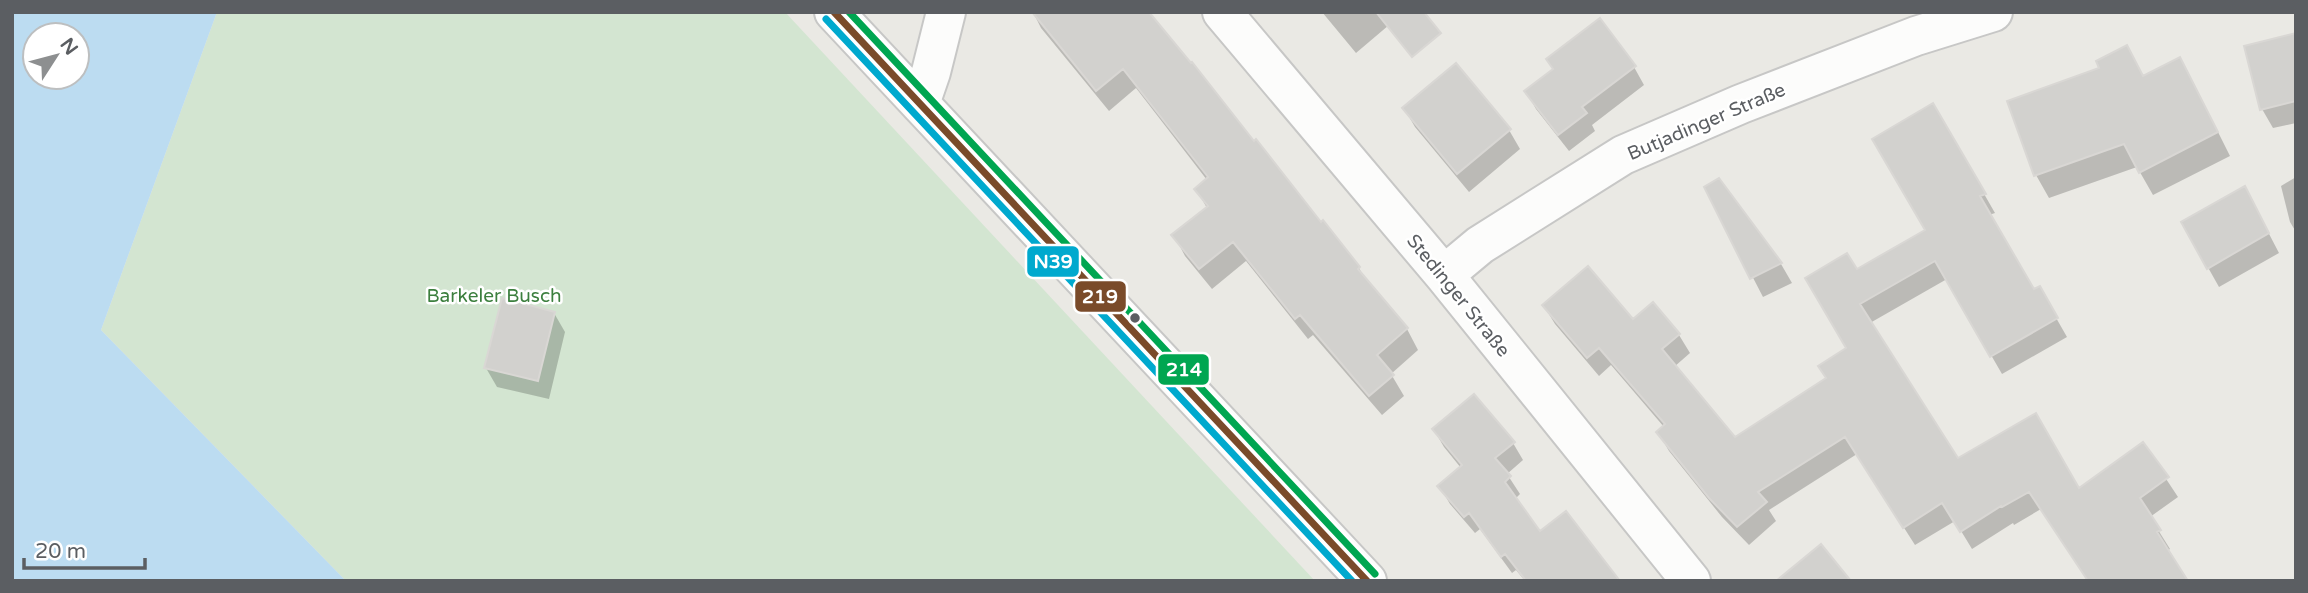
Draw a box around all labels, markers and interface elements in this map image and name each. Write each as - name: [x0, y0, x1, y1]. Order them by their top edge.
- north arrow: [21, 21, 91, 91]
- text: N: [56, 34, 82, 59]
- street label: Butjadinger Straße: [1624, 79, 1789, 165]
- street label: Stedinger Straße: [1402, 230, 1514, 361]
- line badge: N39: [1026, 245, 1080, 278]
- text: N39: [1033, 251, 1073, 273]
- line badge: 219: [1074, 280, 1127, 313]
- park label: Barkeler Busch: [426, 285, 562, 307]
- text: 219: [1082, 286, 1118, 308]
- unlabelled marker: [1128, 311, 1142, 325]
- line badge: 214: [1157, 353, 1210, 386]
- text: 214: [1166, 359, 1202, 381]
- scale bar: [24, 526, 145, 570]
- text: 20 m: [35, 539, 86, 564]

